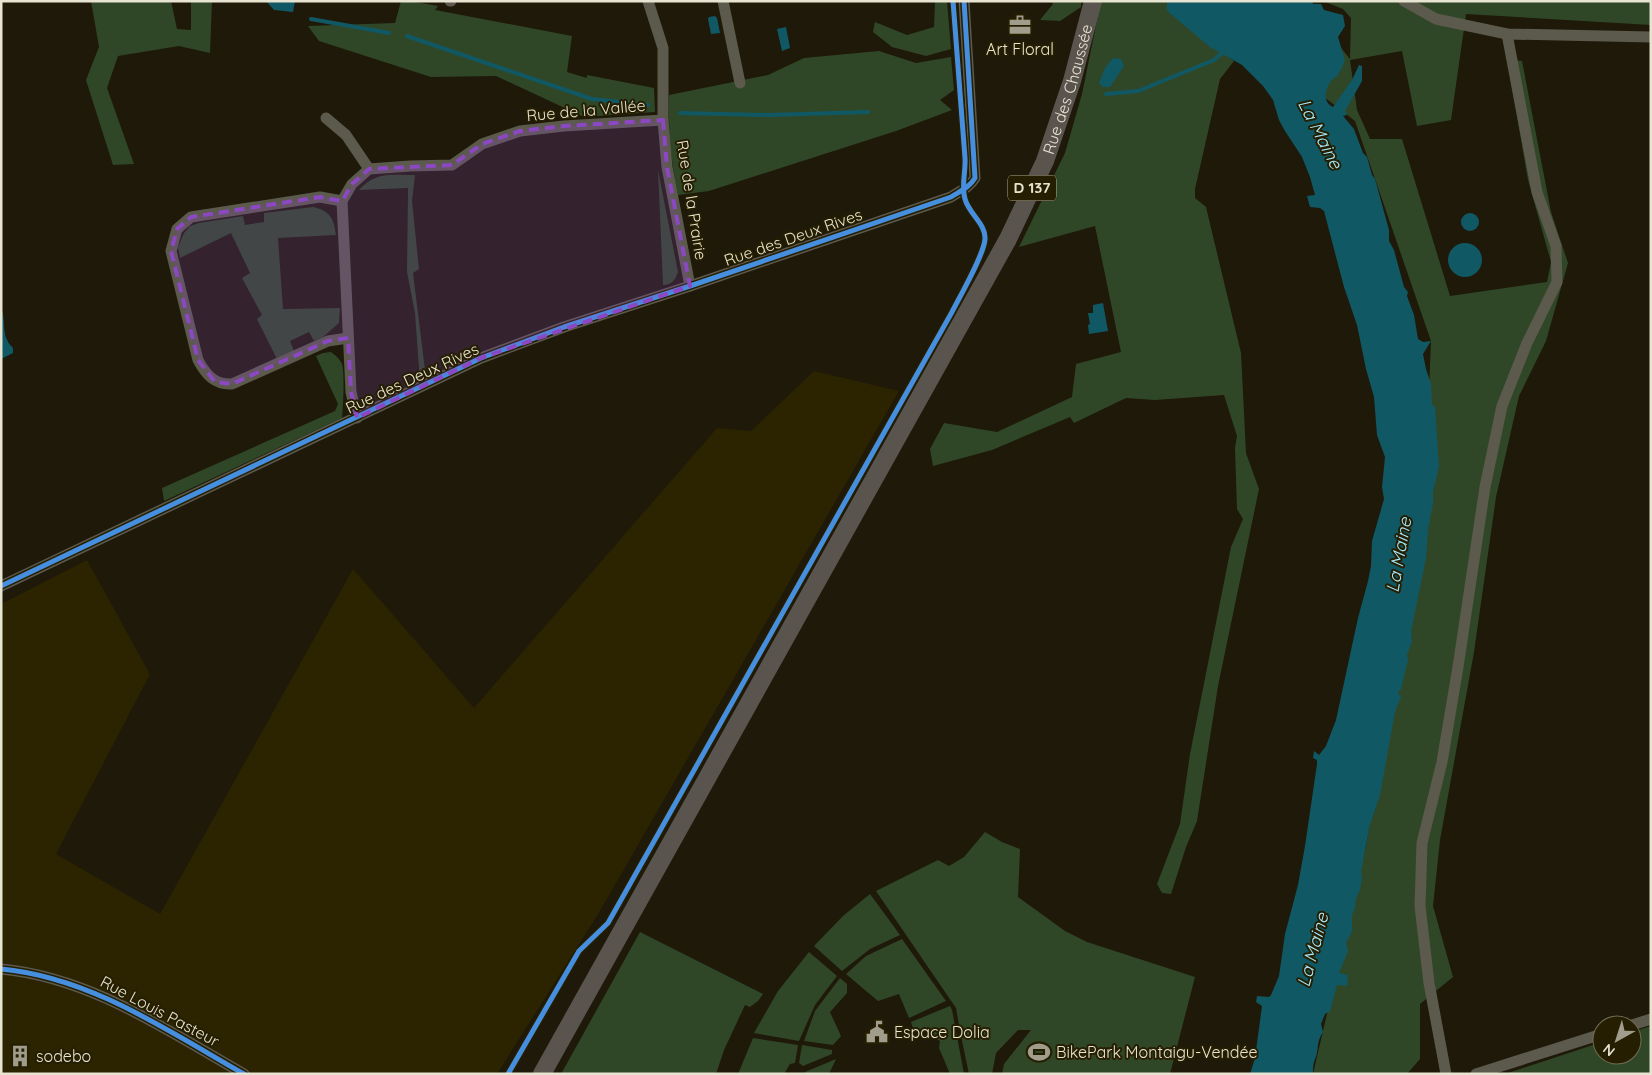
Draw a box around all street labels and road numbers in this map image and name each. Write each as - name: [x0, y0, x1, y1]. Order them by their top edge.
- street label: Rue des Chaussée: [1038, 22, 1097, 157]
- street label: Rue de la Vallée: [526, 95, 646, 125]
- street label: Rue de la Prairie: [673, 139, 711, 261]
- road number: D 137: [1008, 176, 1056, 200]
- street label: Rue des Deux Rives: [721, 204, 865, 270]
- street label: Rue des Deux Rives: [342, 338, 482, 418]
- street label: Rue Louis Pasteur: [97, 971, 223, 1051]

